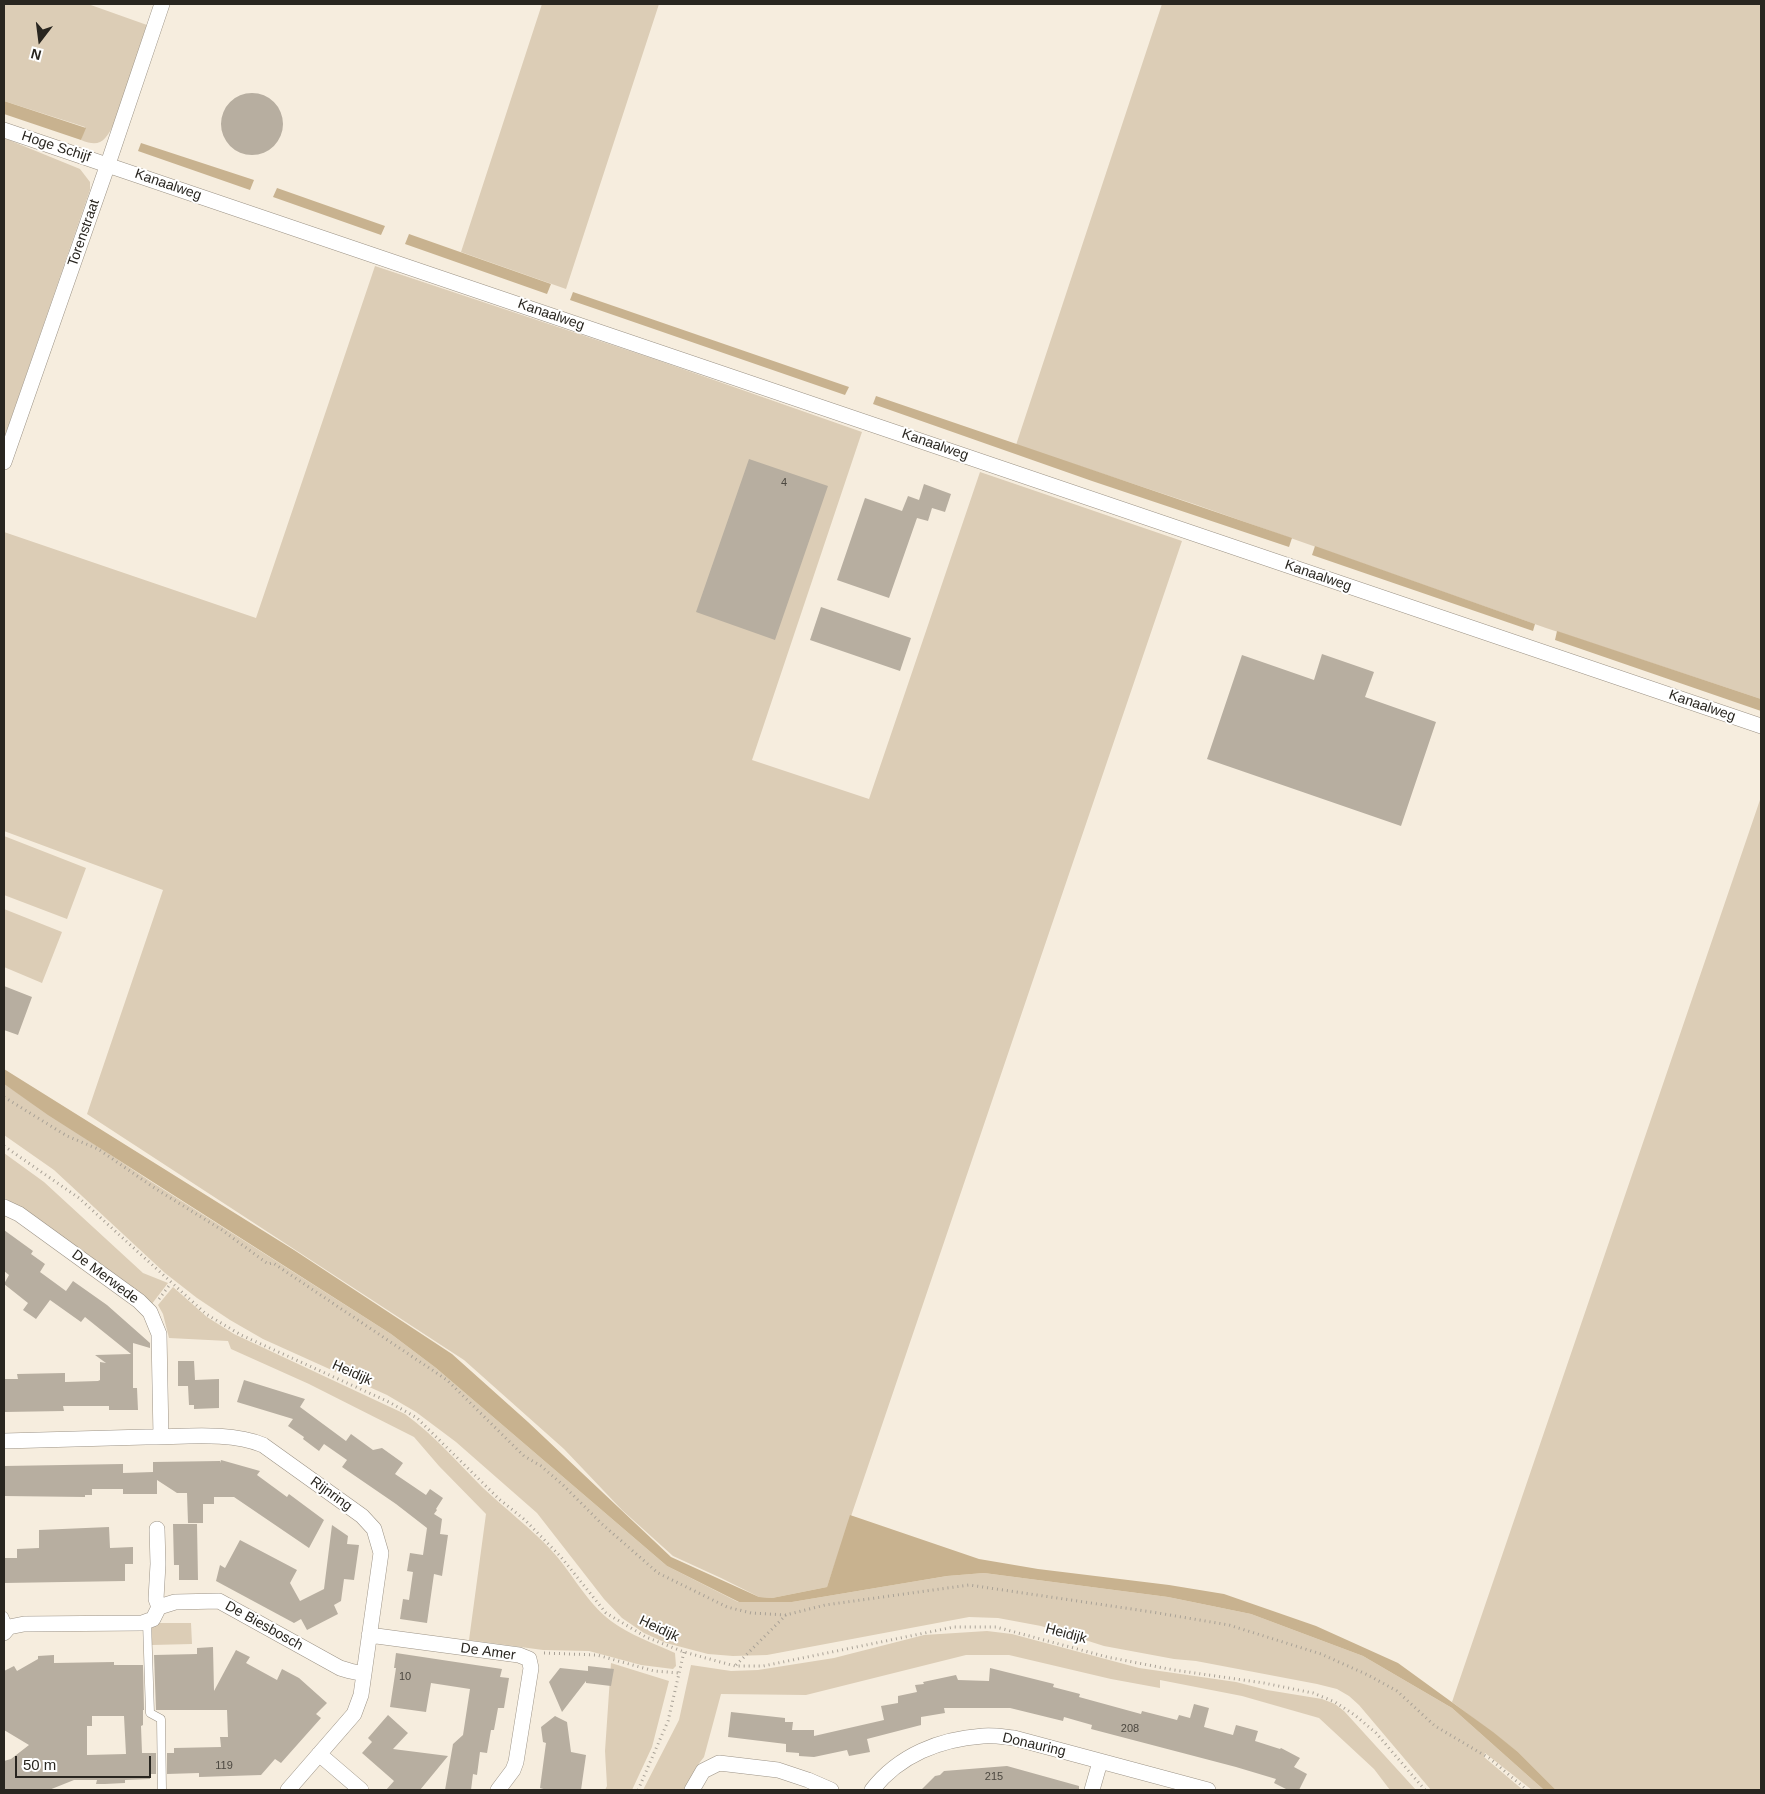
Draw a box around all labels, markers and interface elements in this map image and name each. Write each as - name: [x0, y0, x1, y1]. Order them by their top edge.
- north arrow: [15, 15, 65, 65]
- text: N: [29, 45, 43, 64]
- street label: Hoge Schijf: [19, 128, 93, 166]
- street label: Kanaalweg: [133, 166, 203, 204]
- street label: Torenstraat: [65, 197, 103, 269]
- street label: Kanaalweg: [516, 296, 586, 334]
- street label: Kanaalweg: [900, 426, 970, 464]
- house number: 4: [781, 476, 787, 490]
- street label: Kanaalweg: [1283, 557, 1353, 595]
- street label: Kanaalweg: [1667, 687, 1737, 725]
- street label: De Merwede: [68, 1246, 142, 1308]
- street label: Heidijk: [329, 1357, 375, 1389]
- street label: Rijnring: [307, 1473, 355, 1515]
- street label: De Biesbosch: [222, 1598, 306, 1654]
- street label: Heidijk: [636, 1613, 682, 1645]
- street label: Heidijk: [1044, 1620, 1088, 1648]
- street label: De Amer: [459, 1640, 517, 1664]
- house number: 10: [399, 1670, 411, 1684]
- house number: 208: [1121, 1722, 1139, 1736]
- street label: Donauring: [1001, 1730, 1067, 1760]
- scale bar: [18, 1746, 154, 1778]
- text: 50 m: [23, 1756, 56, 1773]
- house number: 119: [215, 1759, 233, 1773]
- house number: 215: [985, 1770, 1003, 1784]

